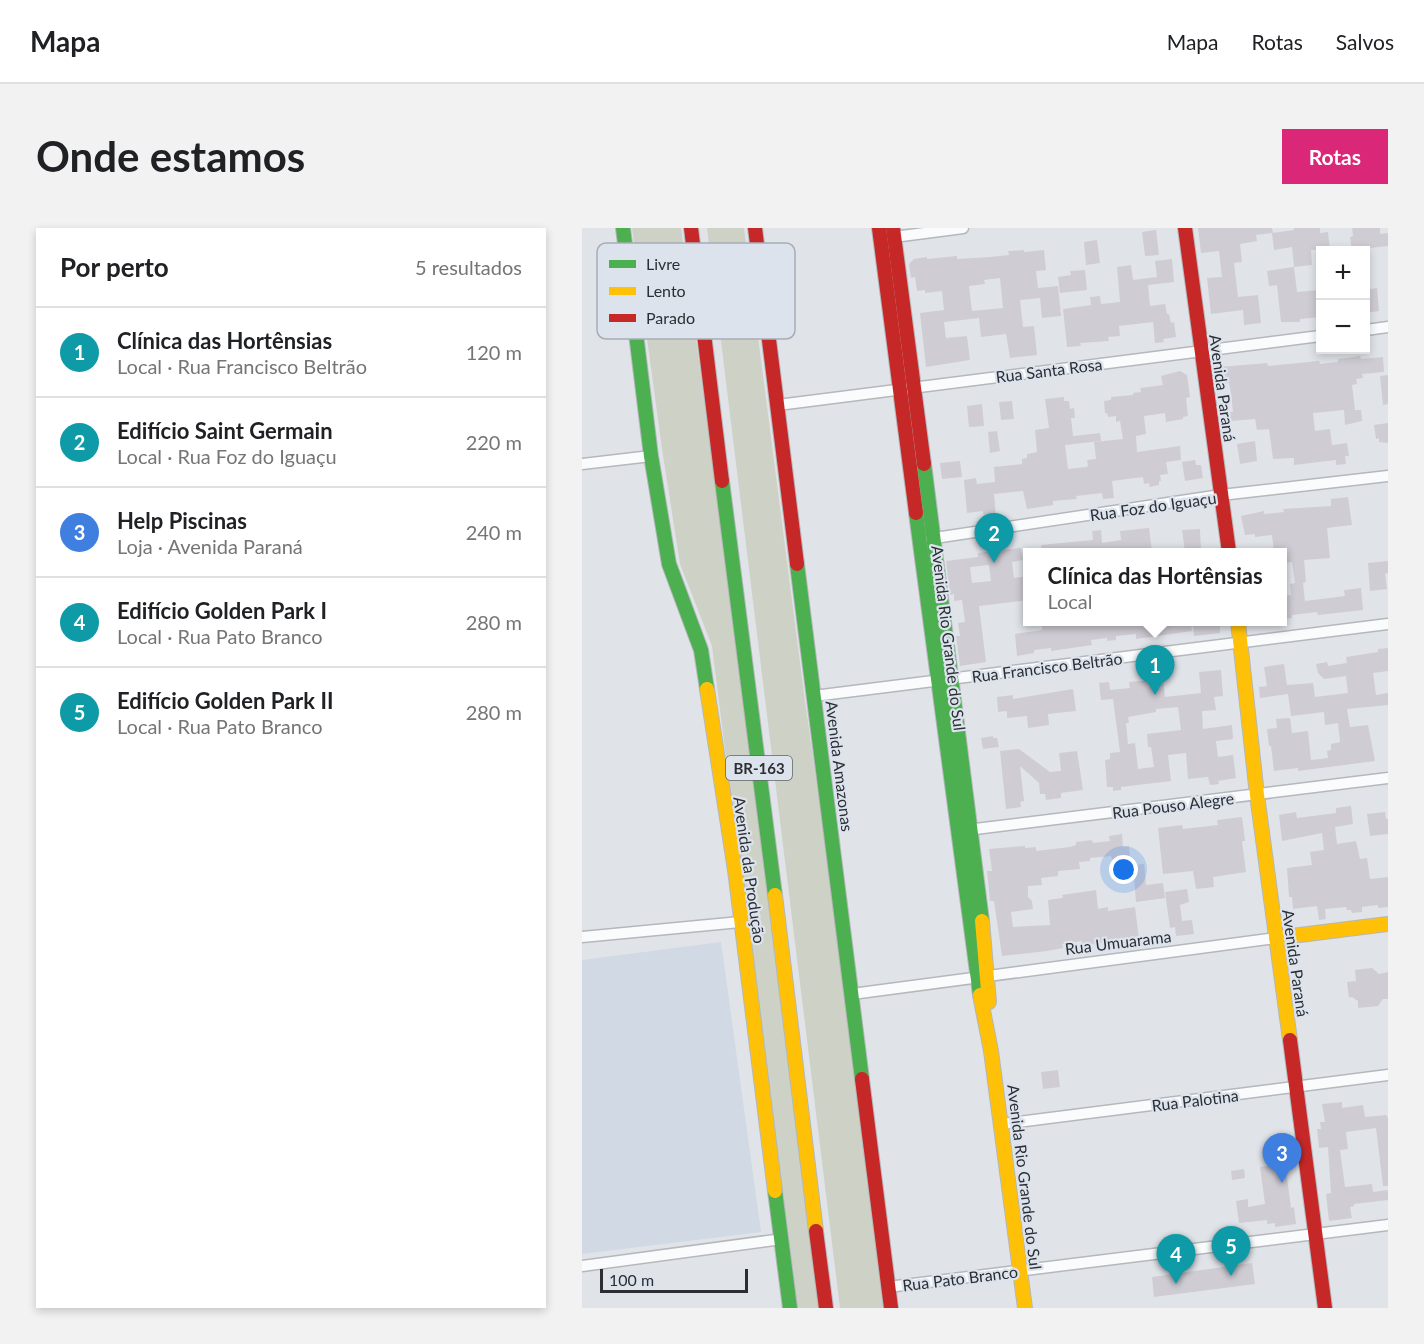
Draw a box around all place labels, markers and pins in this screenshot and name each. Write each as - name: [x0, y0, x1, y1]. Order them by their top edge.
- pin: 2: [974, 514, 1014, 563]
- pin: 1: [1136, 646, 1174, 695]
- pin: 3: [1262, 1134, 1302, 1183]
- pin: 5: [1212, 1226, 1250, 1276]
- pin: 4: [1156, 1234, 1196, 1284]

